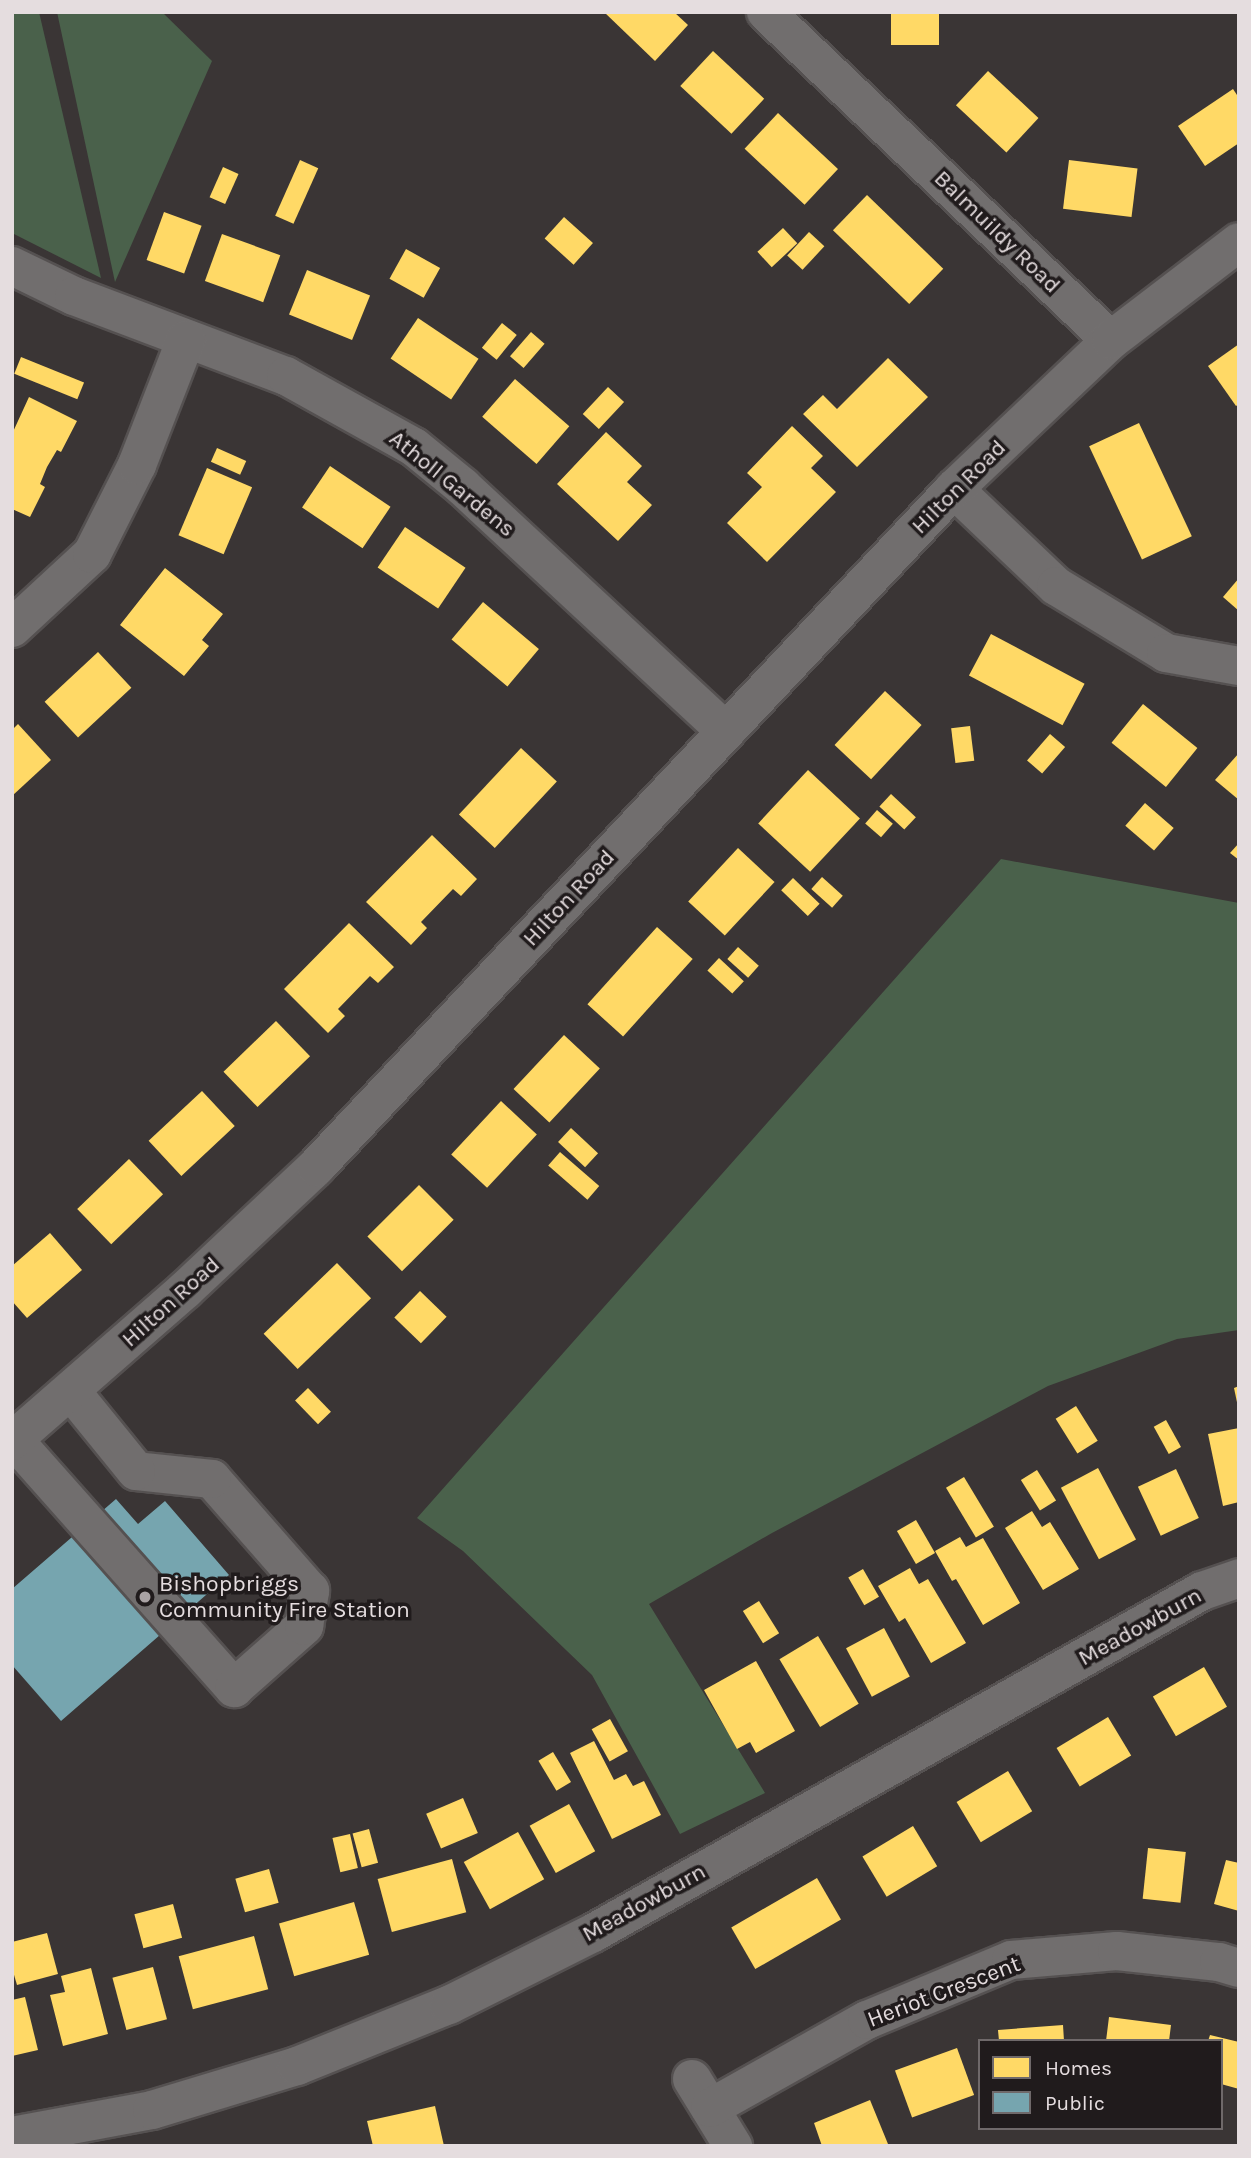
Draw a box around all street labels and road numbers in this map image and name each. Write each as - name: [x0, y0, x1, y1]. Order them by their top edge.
- street label: Balmuildy Road: [928, 165, 1066, 299]
- street label: Atholl Gardens: [384, 425, 520, 543]
- street label: Hilton Road: [906, 434, 1012, 540]
- street label: Hilton Road: [517, 844, 621, 952]
- street label: Hilton Road: [116, 1251, 226, 1353]
- street label: Meadowburn: [1074, 1582, 1206, 1672]
- street label: Meadowburn: [578, 1858, 710, 1948]
- street label: Heriot Crescent: [864, 1950, 1024, 2034]

